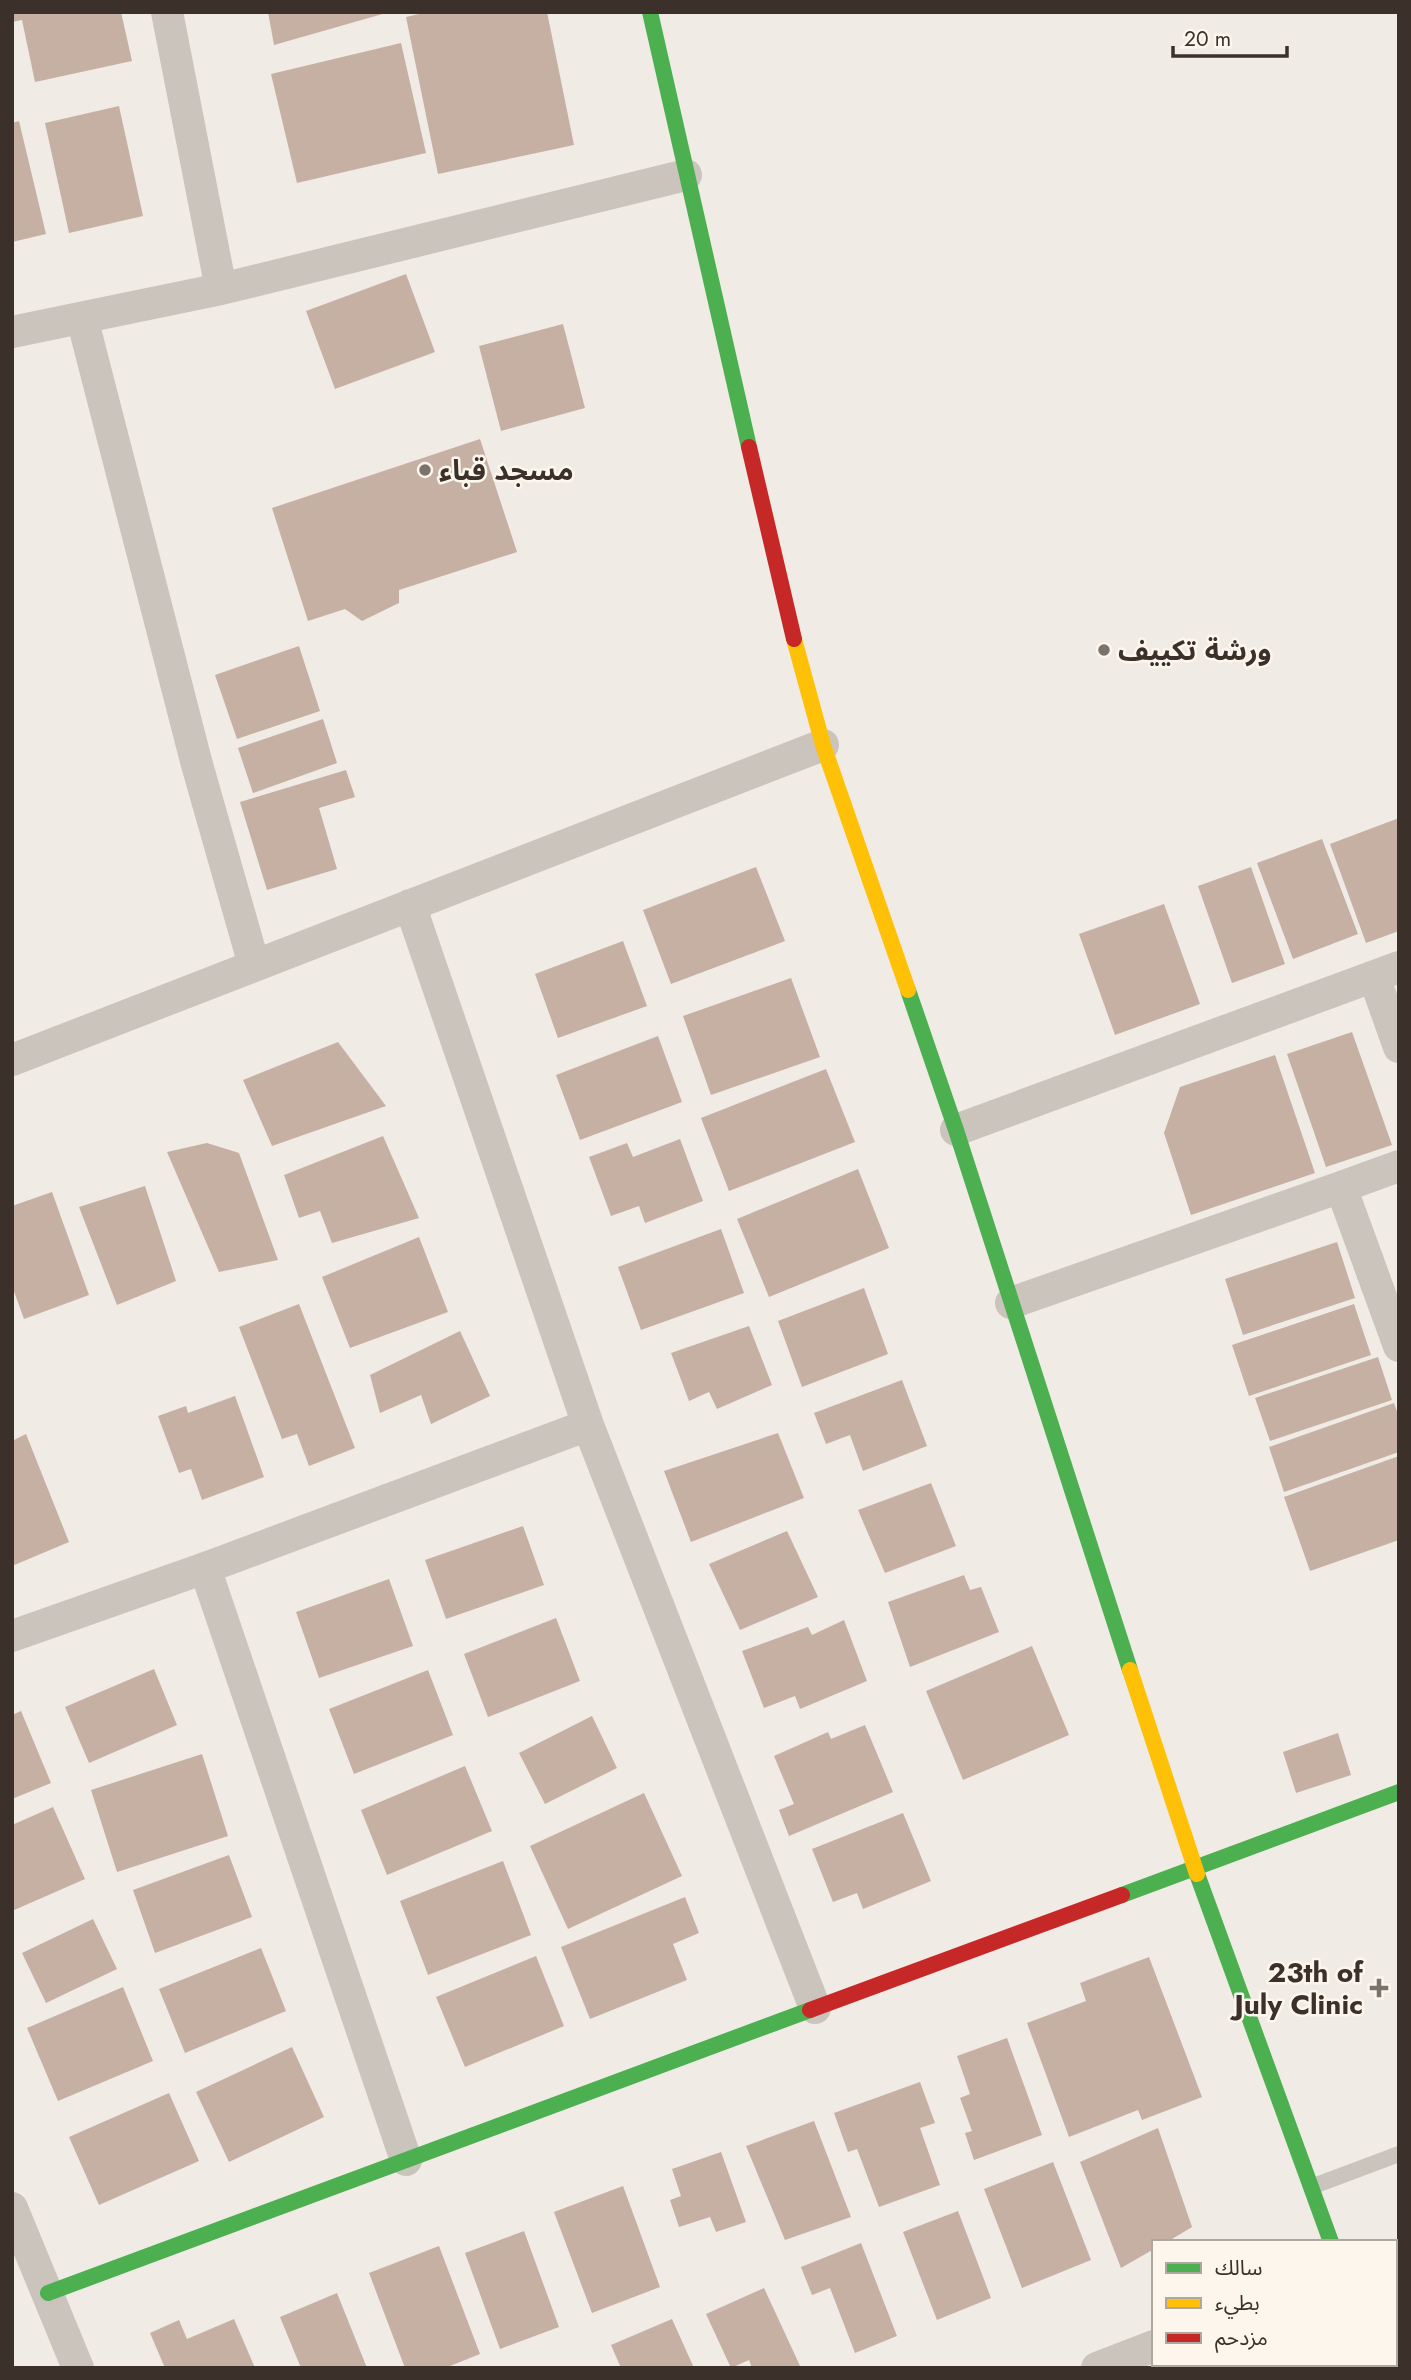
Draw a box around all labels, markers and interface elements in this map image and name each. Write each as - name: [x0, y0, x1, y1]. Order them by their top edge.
- scale bar: [1173, 14, 1287, 58]
- text: 20 m: [1184, 24, 1231, 54]
- place label: مسجد قباء: [439, 450, 574, 491]
- marker: مسجد قباء: [417, 462, 433, 478]
- place label: ورشة تكييف: [1118, 630, 1272, 671]
- marker: ورشة تكييف: [1096, 642, 1112, 658]
- place label: 23th of July Clinic: [1230, 1952, 1364, 2025]
- marker: 23th of July Clinic: [1369, 1978, 1389, 1998]
- legend: [1152, 2240, 1397, 2366]
- text: سالك: [1215, 2253, 1262, 2283]
- text: بطيء: [1215, 2288, 1260, 2319]
- text: مزدحم: [1215, 2323, 1268, 2353]

